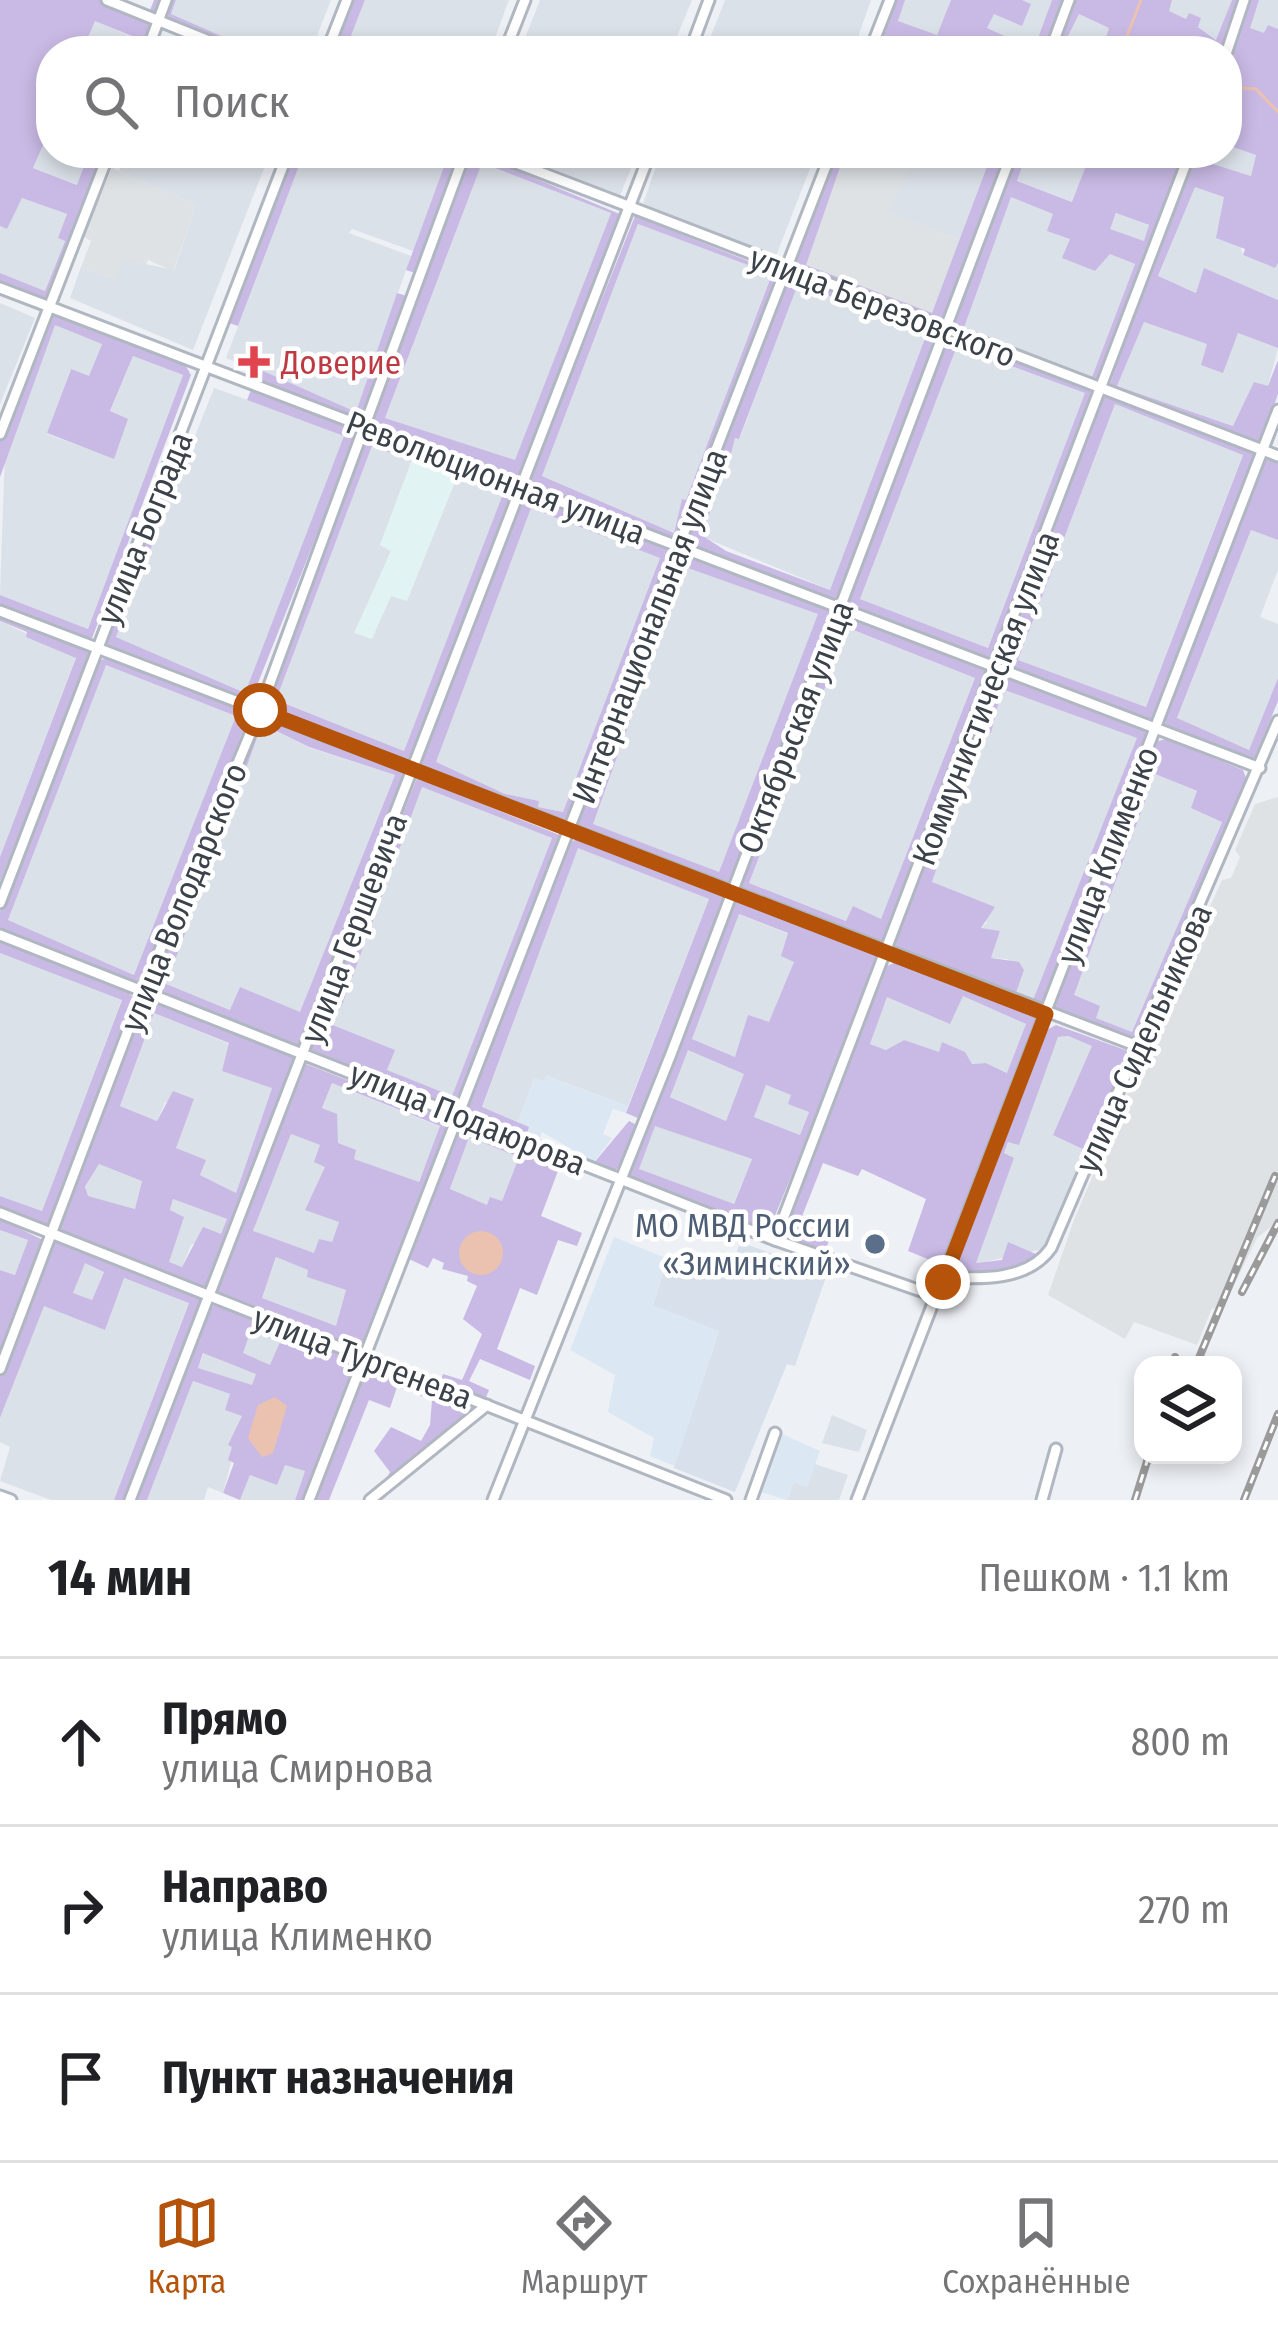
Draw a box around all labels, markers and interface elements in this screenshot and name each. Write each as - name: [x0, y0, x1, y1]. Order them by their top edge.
- search box: [36, 36, 1242, 168]
- icon: search: [78, 69, 144, 135]
- text: Поиск: [174, 75, 289, 129]
- street label: улица Березовского: [744, 238, 1021, 376]
- place label: Доверие: [280, 343, 401, 383]
- marker: Доверие: [238, 346, 270, 378]
- street label: Революционная улица: [340, 402, 651, 553]
- street label: улица Бограда: [88, 426, 202, 630]
- street label: Интернациональная улица: [564, 443, 736, 809]
- street label: Коммунистическая улица: [904, 526, 1068, 871]
- street label: Октябрьская улица: [729, 595, 863, 859]
- route start: [233, 683, 287, 737]
- street label: улица Клименко: [1048, 741, 1168, 970]
- street label: улица Володарского: [112, 757, 256, 1037]
- street label: улица Гершевича: [292, 808, 416, 1049]
- street label: улица Сидельникова: [1067, 898, 1221, 1179]
- street label: улица Подаюрова: [344, 1053, 591, 1184]
- place label: МО МВД России «Зиминский»: [635, 1206, 851, 1284]
- marker: МО МВД России «Зиминский»: [862, 1231, 888, 1257]
- route end: [916, 1255, 970, 1309]
- street label: улица Тургенева: [248, 1298, 478, 1418]
- map controls: [1134, 1356, 1242, 1464]
- button: layers: [1134, 1356, 1242, 1464]
- text: 14 мин: [48, 1547, 192, 1609]
- text: Пешком · 1.1 km: [978, 1555, 1230, 1601]
- text: Прямо: [162, 1692, 287, 1746]
- icon: ahead: [48, 1709, 114, 1775]
- text: 800 m: [1131, 1719, 1230, 1765]
- text: улица Смирнова: [162, 1746, 434, 1792]
- text: Направо: [162, 1860, 328, 1914]
- icon: right: [48, 1877, 114, 1943]
- text: 270 m: [1138, 1887, 1230, 1933]
- text: улица Клименко: [162, 1914, 433, 1960]
- icon: arrive: [48, 2045, 114, 2111]
- text: Пункт назначения: [162, 2051, 515, 2105]
- tab: Карта: [147, 2190, 226, 2302]
- tab: Маршрут: [521, 2190, 647, 2302]
- tab: Сохранённые: [942, 2190, 1131, 2302]

